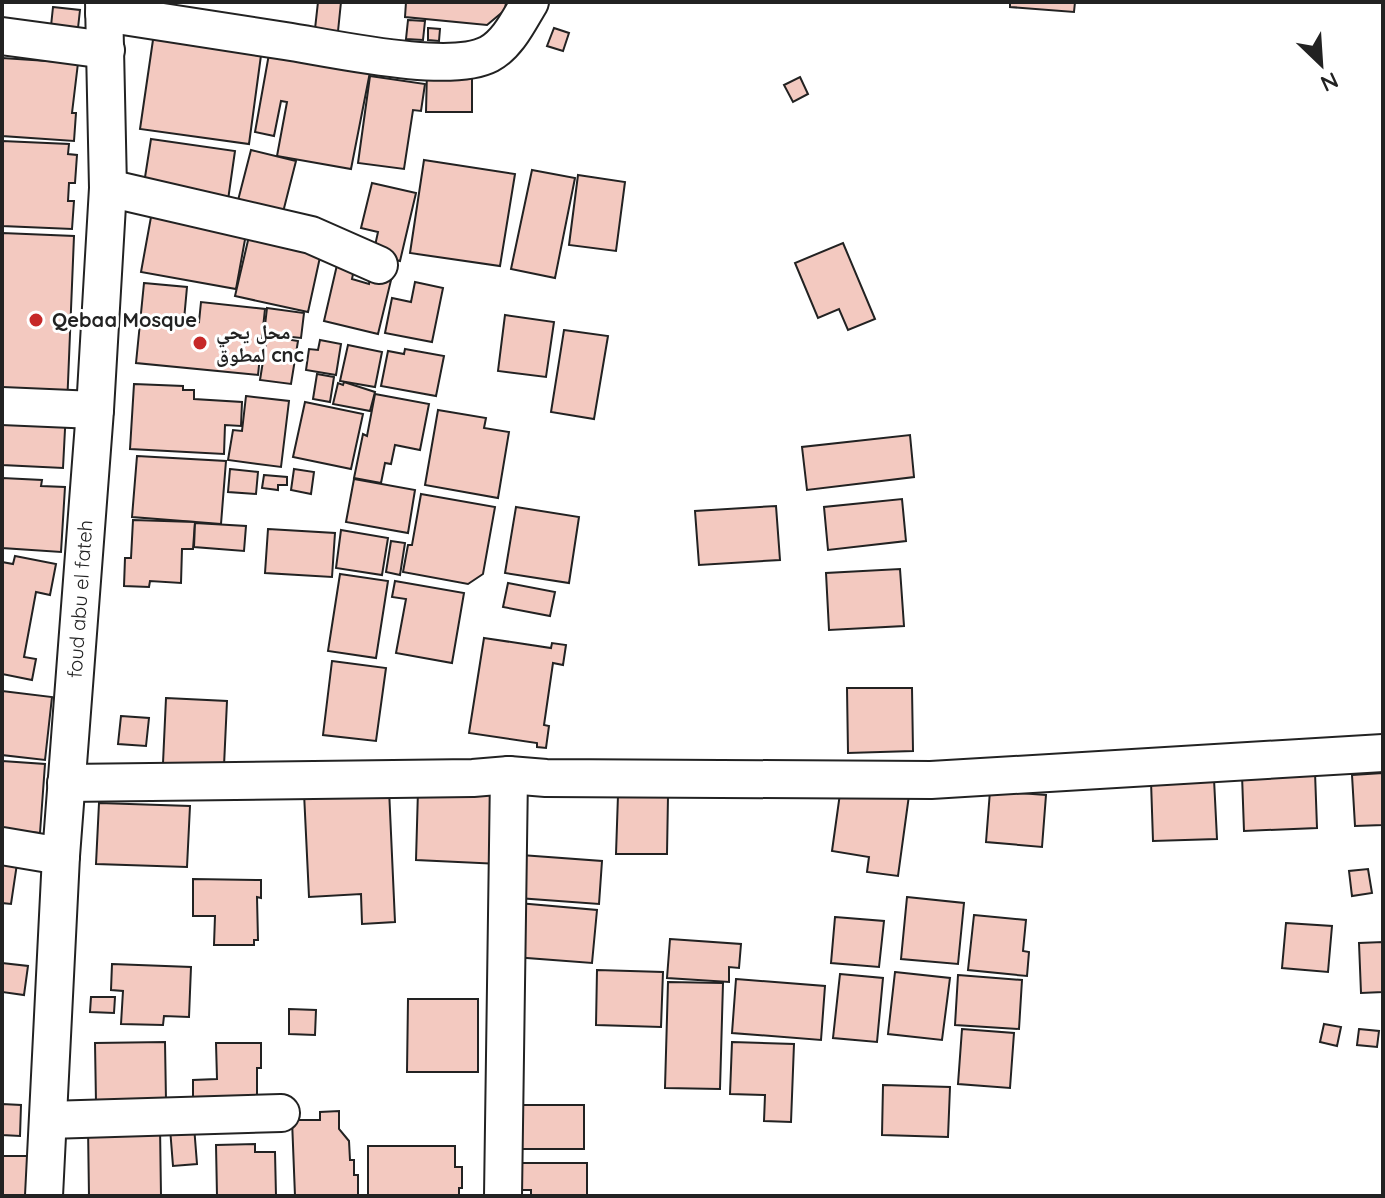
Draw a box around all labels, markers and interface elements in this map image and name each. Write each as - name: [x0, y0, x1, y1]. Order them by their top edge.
- north arrow: [1281, 24, 1361, 104]
- text: N: [1316, 66, 1343, 98]
- place label: Qebaa Mosque: [52, 307, 197, 332]
- marker: Qebaa Mosque: [27, 311, 45, 329]
- place label: محل يحي لمطوق cnc: [216, 319, 304, 367]
- marker: محل يحي لمطوق cnc: [191, 334, 209, 352]
- street label: foud abu el fateh: [62, 519, 98, 679]

